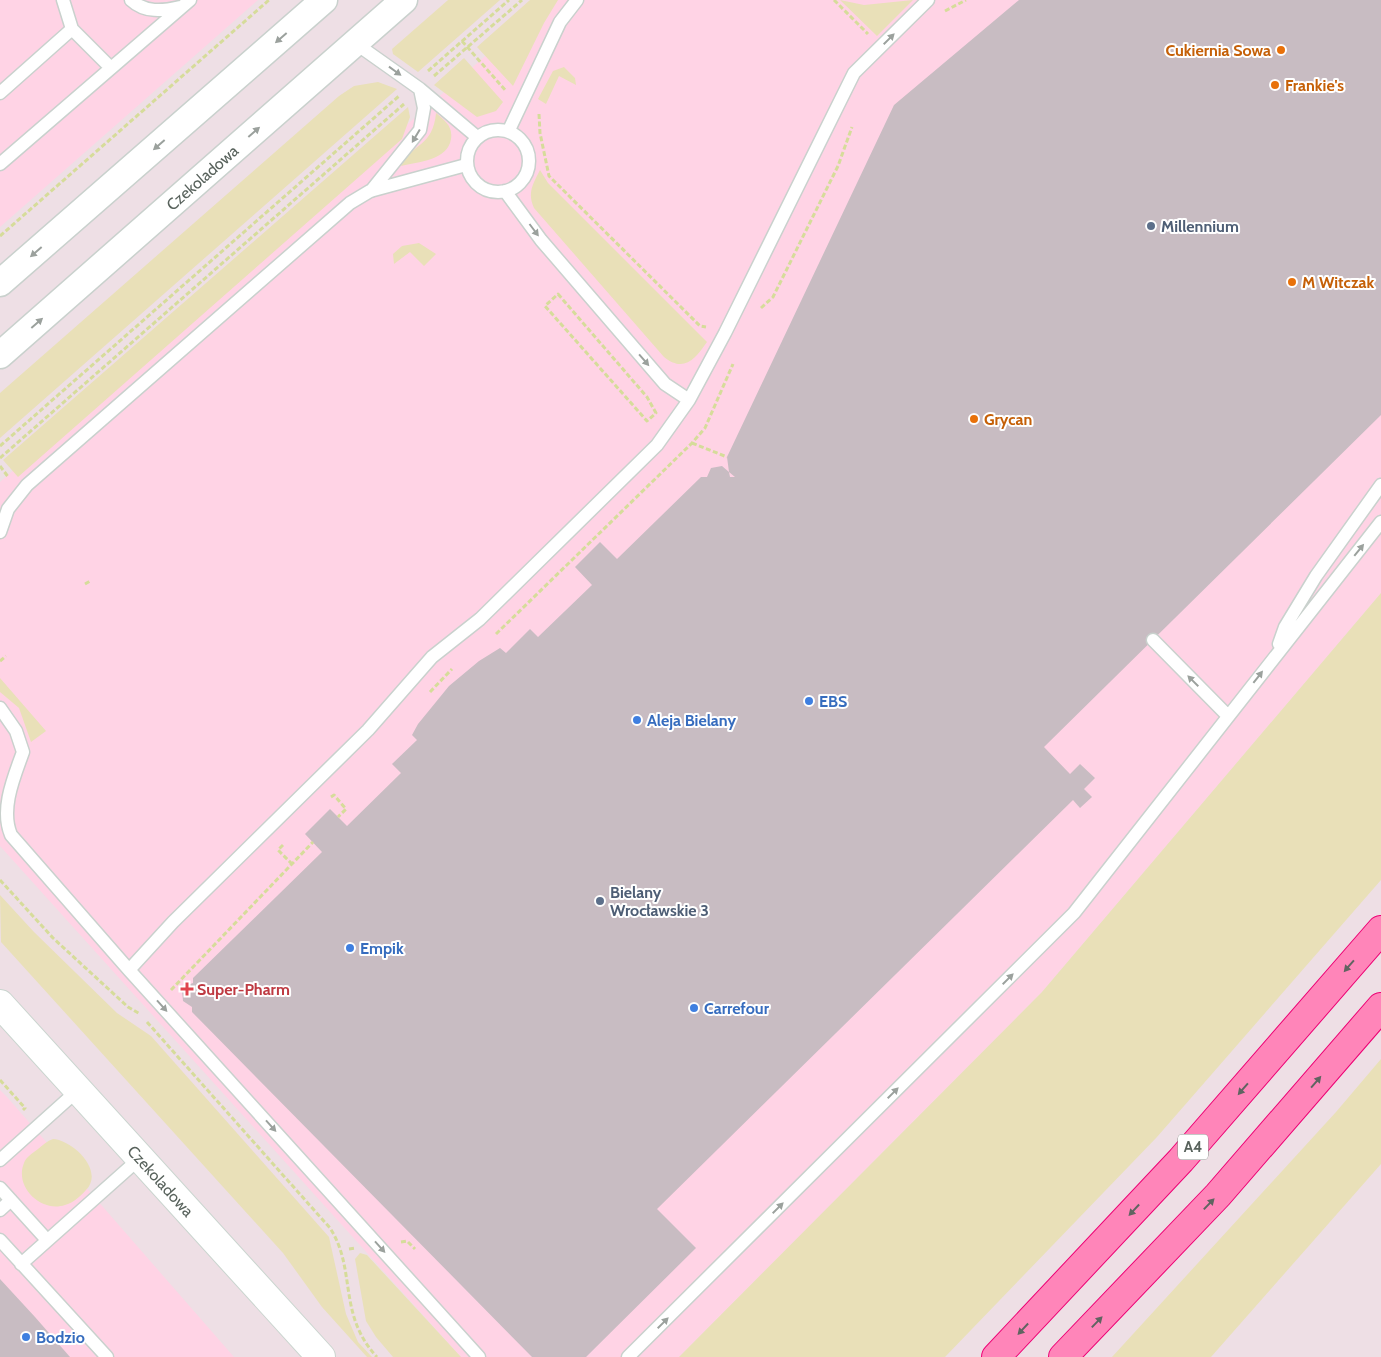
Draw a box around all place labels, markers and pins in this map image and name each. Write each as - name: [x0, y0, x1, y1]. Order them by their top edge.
- place label: Cukiernia Sowa: [1165, 41, 1271, 60]
- marker: Cukiernia Sowa: [1275, 44, 1287, 56]
- place label: Frankie's: [1285, 76, 1344, 95]
- marker: Frankie's: [1269, 79, 1281, 91]
- place label: Millennium: [1161, 217, 1239, 236]
- marker: Millennium: [1145, 220, 1157, 232]
- place label: M Witczak: [1302, 273, 1374, 292]
- marker: M Witczak: [1286, 276, 1298, 288]
- place label: Grycan: [984, 410, 1032, 429]
- marker: Grycan: [968, 413, 980, 425]
- place label: EBS: [819, 692, 847, 711]
- marker: EBS: [803, 695, 815, 707]
- place label: Aleja Bielany: [647, 711, 736, 730]
- marker: Aleja Bielany: [631, 714, 643, 726]
- place label: Bielany Wrocławskie 3: [610, 883, 709, 920]
- marker: Bielany Wrocławskie 3: [594, 895, 606, 907]
- place label: Empik: [360, 939, 404, 958]
- marker: Empik: [344, 942, 356, 954]
- place label: Super-Pharm: [197, 980, 290, 999]
- marker: Super-Pharm: [181, 983, 193, 995]
- place label: Carrefour: [704, 999, 770, 1018]
- marker: Carrefour: [688, 1002, 700, 1014]
- place label: Bodzio: [36, 1328, 85, 1347]
- marker: Bodzio: [20, 1331, 32, 1343]

